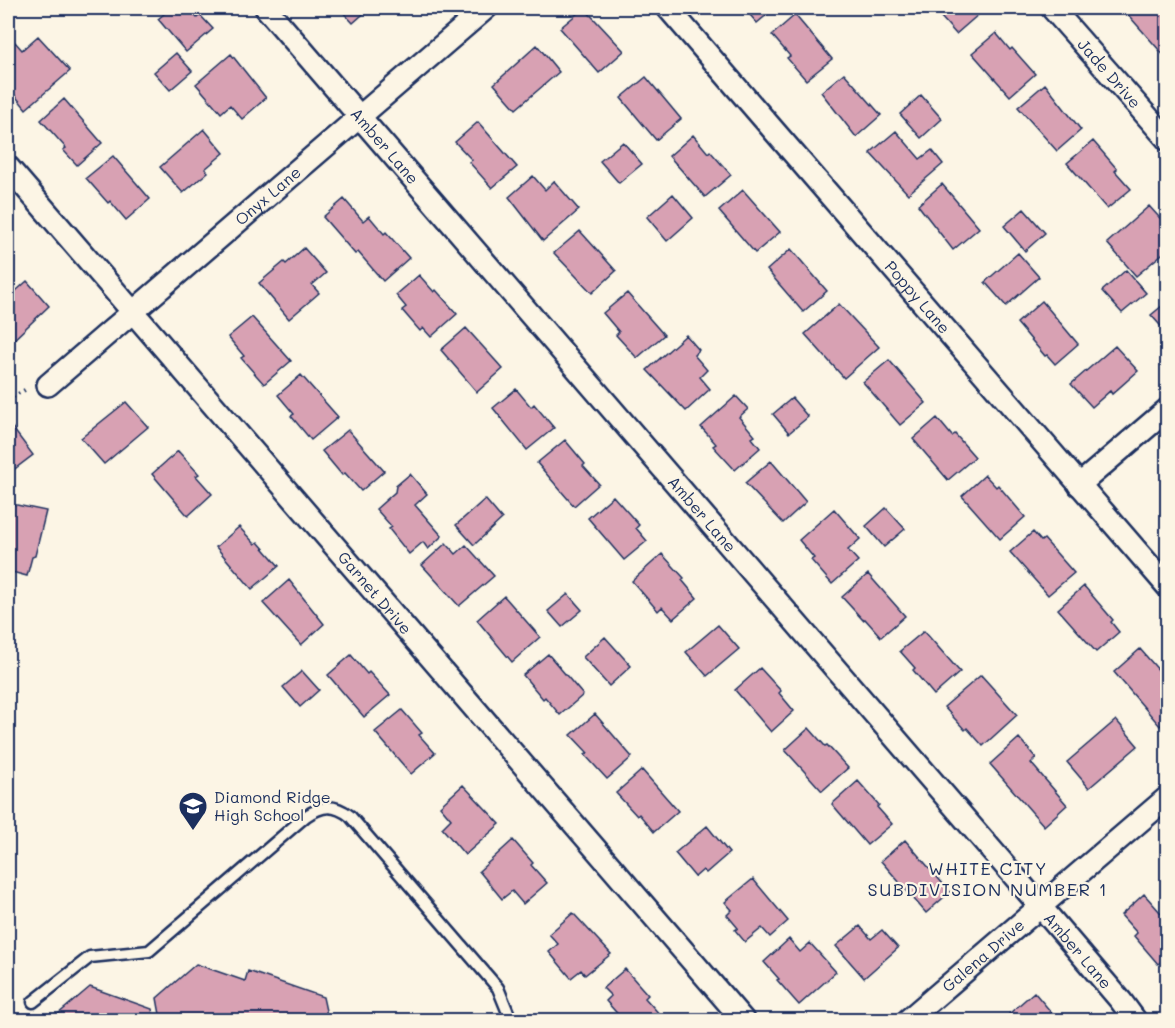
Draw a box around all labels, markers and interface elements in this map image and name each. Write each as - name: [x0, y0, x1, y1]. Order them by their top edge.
- street label: Jade Drive: [1073, 34, 1146, 112]
- street label: Amber Lane: [346, 103, 424, 188]
- street label: Onyx Lane: [230, 161, 305, 230]
- street label: Poppy Lane: [881, 256, 955, 338]
- street label: Amber Lane: [664, 471, 741, 556]
- street label: Garnet Drive: [334, 546, 417, 638]
- place label: Diamond Ridge High School: [214, 786, 331, 825]
- school or university icon: Diamond Ridge High School: [177, 790, 209, 832]
- district label: WHITE CITY SUBDIVISION NUMBER 1: [868, 856, 1108, 901]
- street label: Amber Lane: [1040, 907, 1117, 993]
- street label: Galena Drive: [937, 914, 1028, 996]

